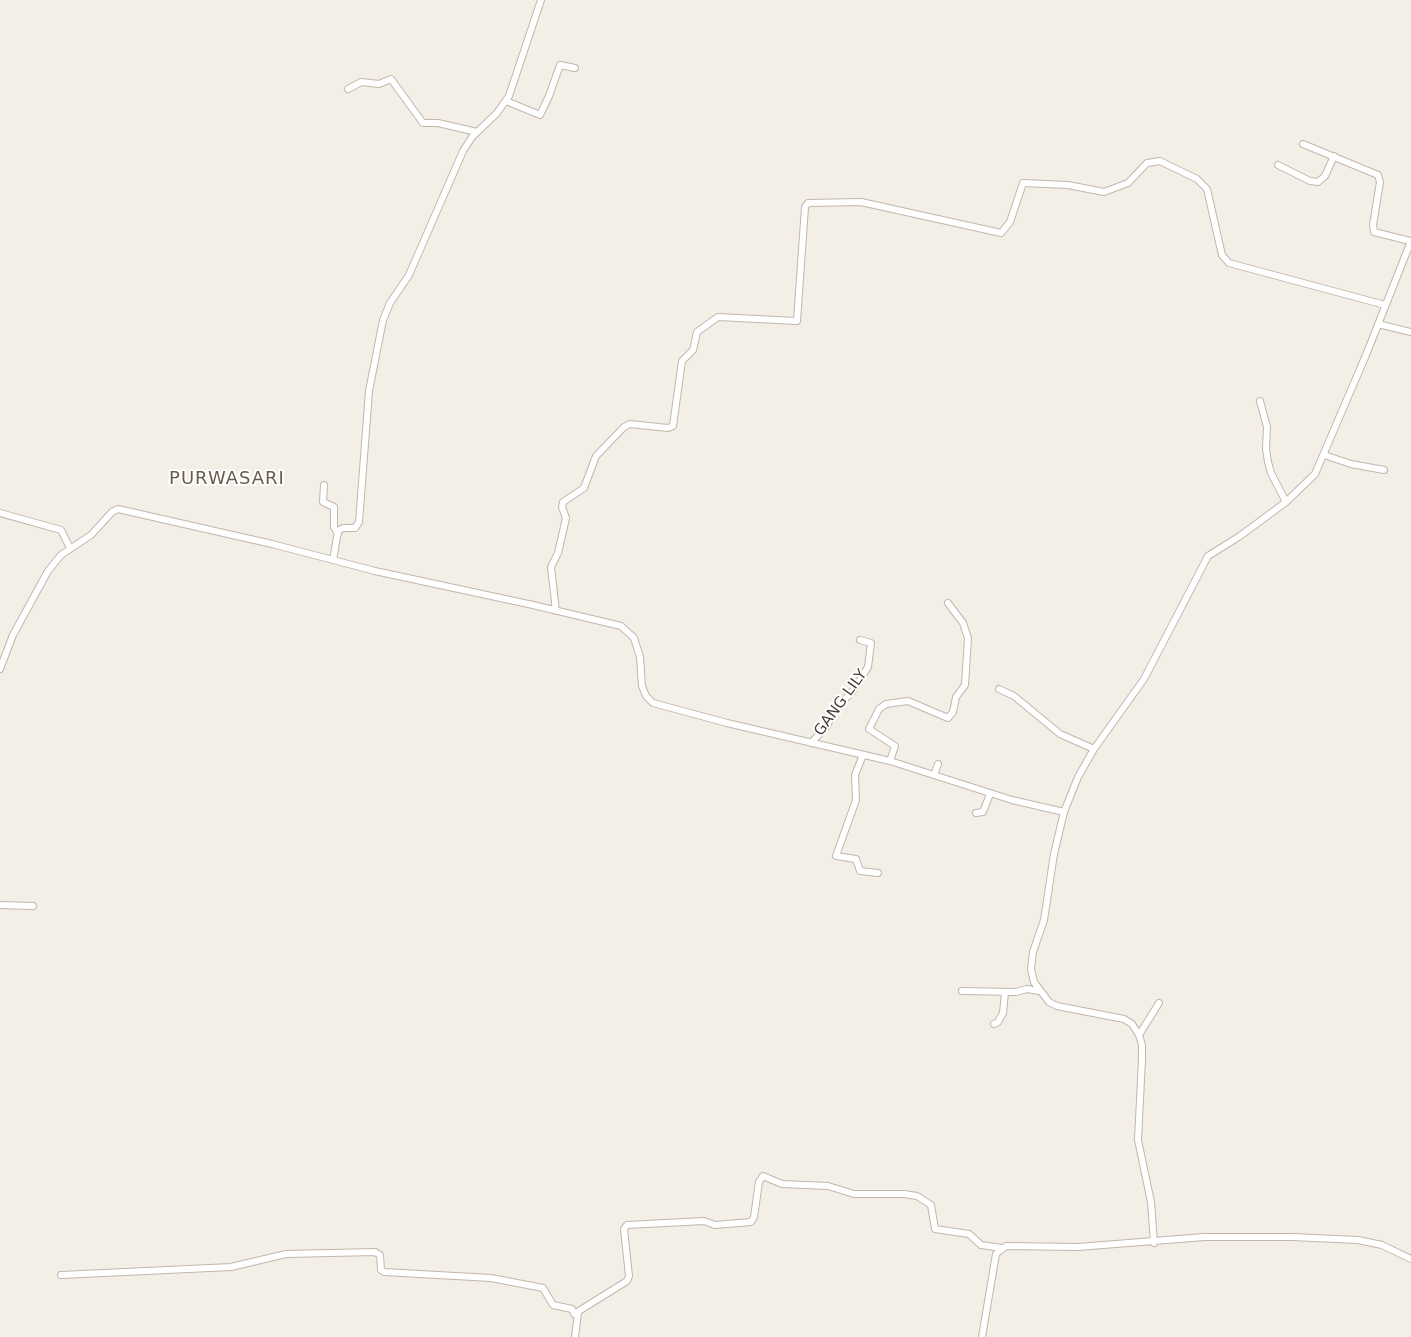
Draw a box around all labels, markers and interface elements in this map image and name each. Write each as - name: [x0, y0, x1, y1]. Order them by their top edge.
- district label: PURWASARI: [168, 468, 286, 490]
- street label: GANG LILY: [811, 666, 871, 740]

